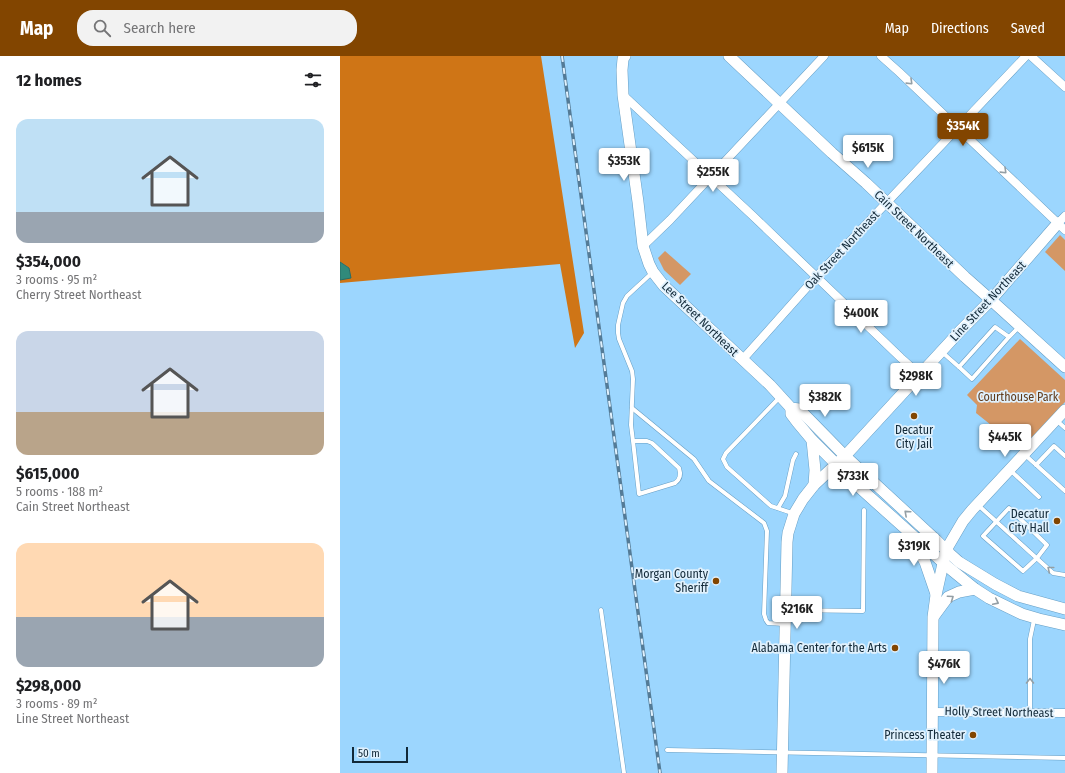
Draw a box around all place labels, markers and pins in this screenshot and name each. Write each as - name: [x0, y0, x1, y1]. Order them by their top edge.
- pin: $354K: [935, 113, 991, 147]
- pin: $615K: [840, 135, 896, 169]
- pin: $353K: [596, 148, 652, 182]
- pin: $255K: [685, 159, 741, 193]
- pin: $400K: [833, 300, 889, 334]
- pin: $298K: [888, 363, 944, 397]
- pin: $382K: [797, 384, 853, 418]
- marker: Decatur City Jail: [909, 411, 919, 421]
- place label: Decatur City Jail: [895, 423, 934, 451]
- pin: $445K: [977, 424, 1033, 458]
- pin: $733K: [825, 463, 881, 497]
- place label: Decatur City Hall: [1008, 507, 1050, 535]
- marker: Decatur City Hall: [1052, 516, 1062, 526]
- pin: $319K: [886, 533, 942, 567]
- place label: Morgan County Sheriff: [635, 567, 709, 595]
- marker: Morgan County Sheriff: [711, 576, 721, 586]
- pin: $216K: [769, 596, 825, 630]
- place label: Alabama Center for the Arts: [751, 641, 887, 655]
- marker: Alabama Center for the Arts: [890, 643, 900, 653]
- pin: $476K: [916, 651, 972, 685]
- place label: Princess Theater: [884, 728, 966, 742]
- marker: Princess Theater: [968, 730, 978, 740]

